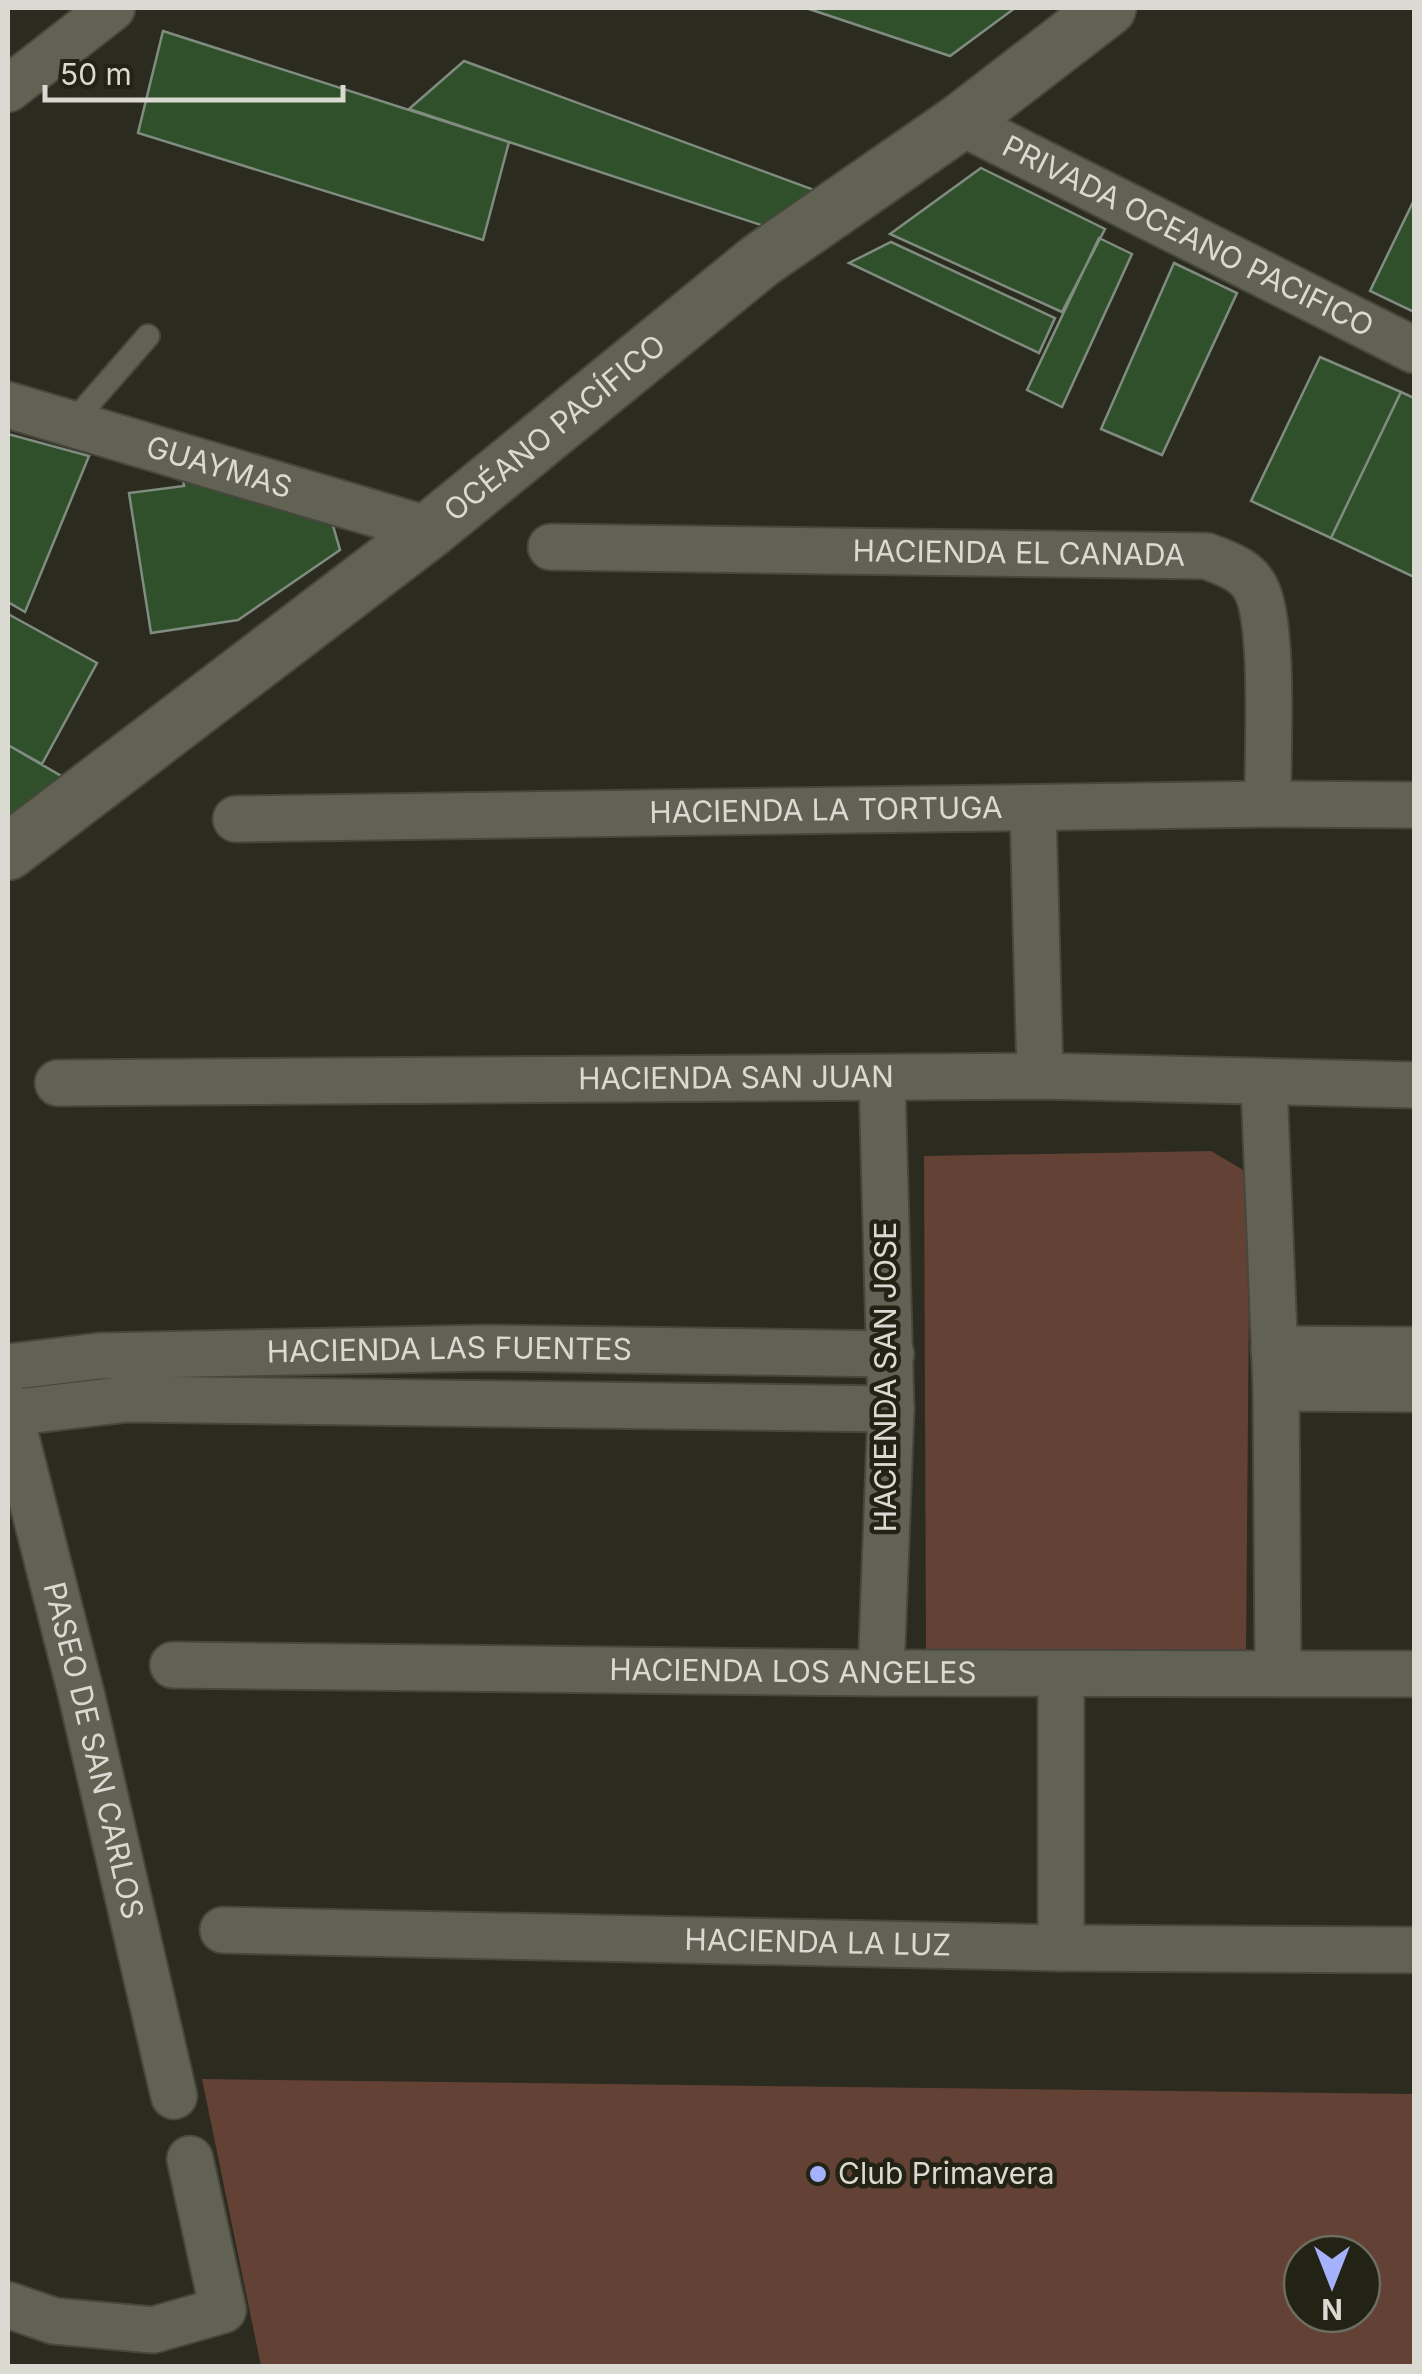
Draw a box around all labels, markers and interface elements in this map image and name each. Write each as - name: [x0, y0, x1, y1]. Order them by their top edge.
- scale bar: [45, 40, 342, 102]
- text: 50 m: [60, 56, 132, 92]
- street label: PRIVADA OCEANO PACIFICO: [997, 127, 1380, 344]
- street label: OCÉANO PACÍFICO: [436, 327, 672, 528]
- street label: GUAYMAS: [142, 428, 296, 505]
- street label: HACIENDA EL CANADA: [852, 532, 1185, 573]
- street label: HACIENDA LA TORTUGA: [649, 789, 1003, 830]
- street label: HACIENDA SAN JUAN: [578, 1058, 894, 1096]
- street label: HACIENDA SAN JOSE: [867, 1222, 903, 1532]
- street label: HACIENDA LAS FUENTES: [266, 1329, 632, 1370]
- street label: PASEO DE SAN CARLOS: [36, 1578, 152, 1922]
- street label: HACIENDA LOS ANGELES: [609, 1651, 977, 1690]
- street label: HACIENDA LA LUZ: [684, 1921, 952, 1963]
- place label: Club Primavera: [838, 2155, 1055, 2191]
- marker: Club Primavera: [807, 2163, 829, 2185]
- north arrow: [1282, 2234, 1382, 2334]
- text: N: [1321, 2292, 1343, 2326]

